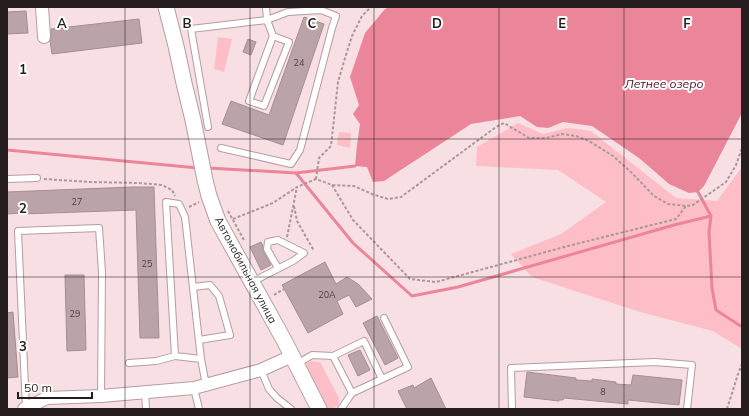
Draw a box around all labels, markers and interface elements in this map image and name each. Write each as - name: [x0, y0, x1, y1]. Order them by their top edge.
- text: A: [57, 15, 67, 31]
- text: B: [183, 15, 192, 31]
- text: C: [308, 15, 317, 31]
- text: D: [432, 15, 442, 31]
- text: E: [558, 15, 566, 31]
- text: F: [683, 15, 691, 31]
- house number: 24: [294, 57, 305, 68]
- text: 1: [19, 61, 27, 77]
- water label: Летнее озеро: [624, 76, 703, 91]
- house number: 27: [72, 196, 82, 207]
- text: 2: [19, 200, 27, 216]
- street label: Автомобильная улица: [212, 214, 280, 326]
- house number: 25: [142, 258, 153, 269]
- house number: 20A: [318, 289, 336, 300]
- house number: 29: [70, 308, 80, 319]
- text: 3: [19, 338, 27, 354]
- scale bar: [18, 374, 92, 400]
- text: 50 m: [24, 380, 52, 395]
- house number: 8: [600, 386, 606, 397]

